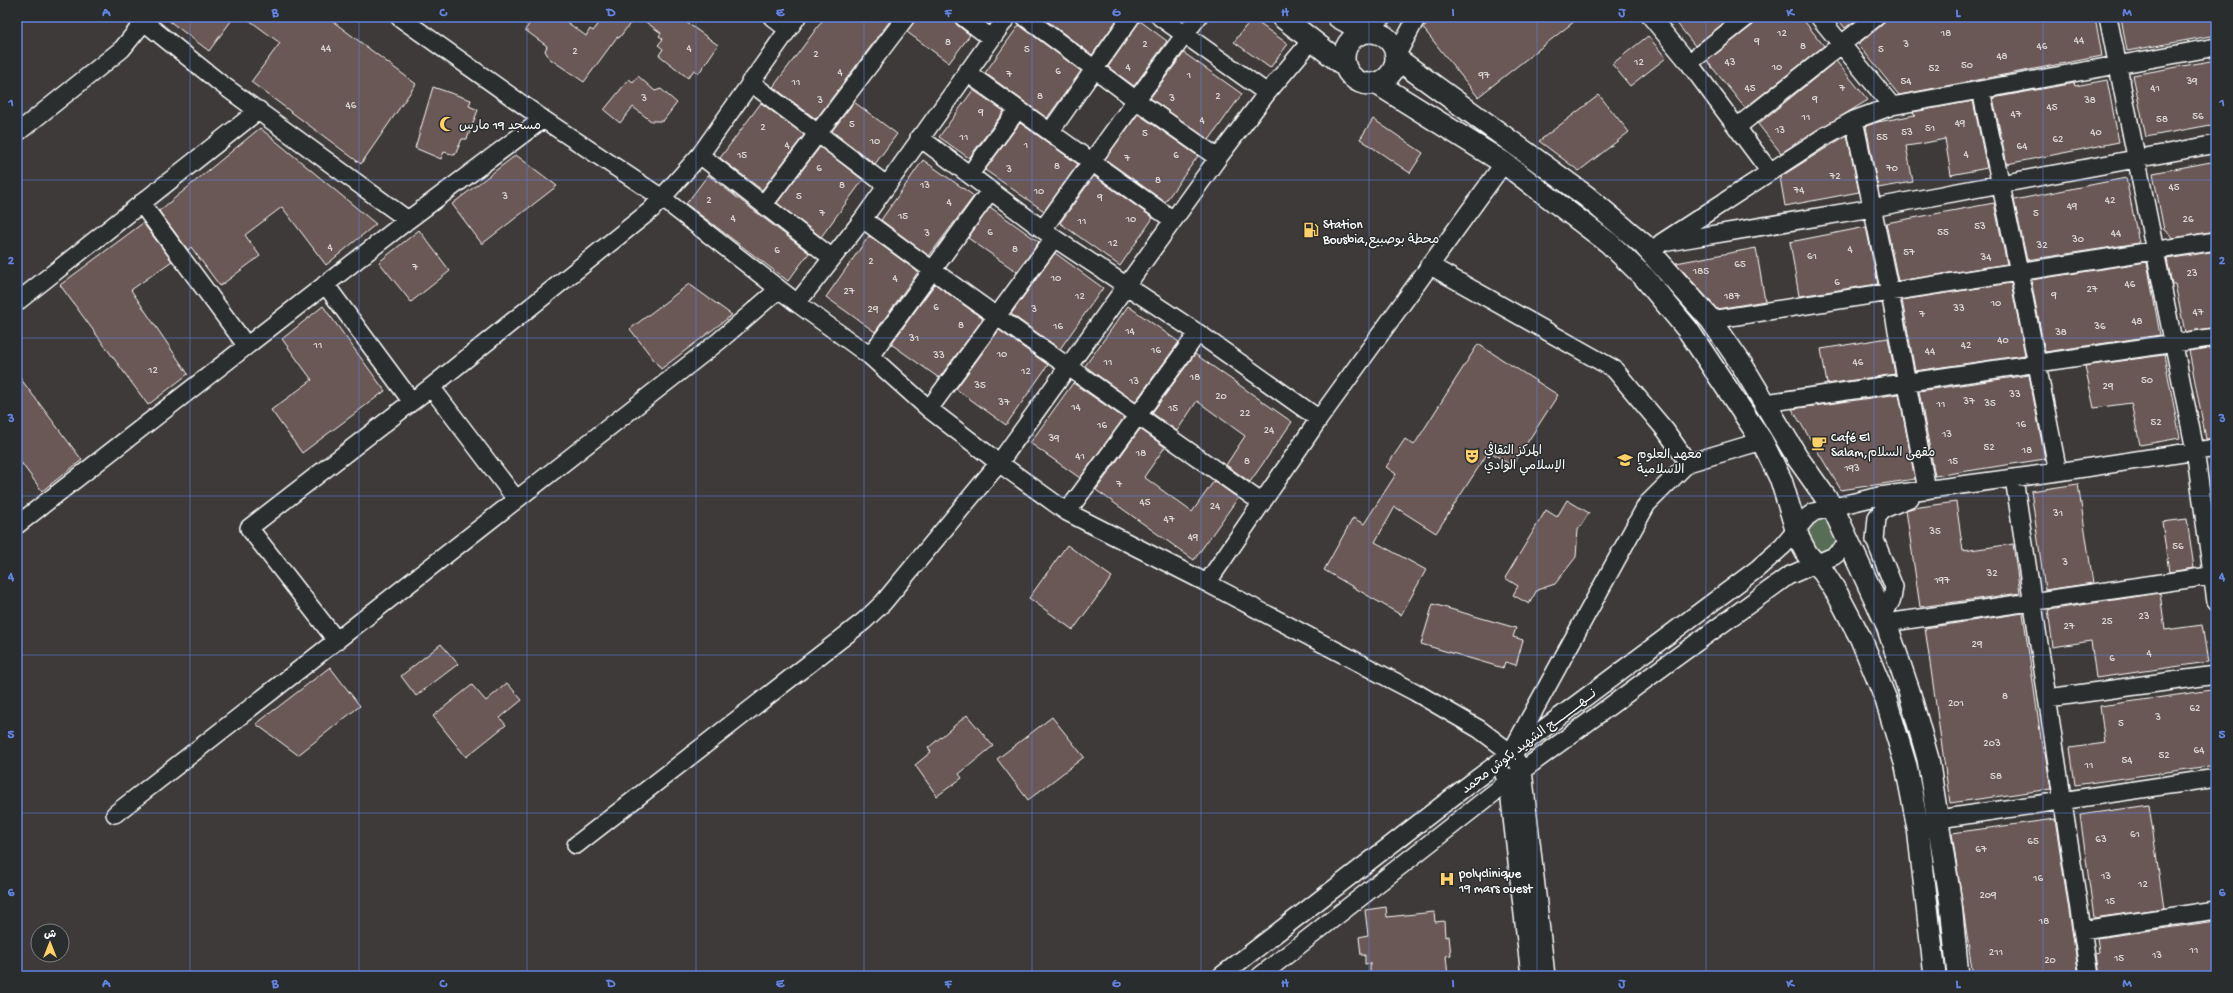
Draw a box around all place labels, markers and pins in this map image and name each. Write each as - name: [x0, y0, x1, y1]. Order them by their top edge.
- mosque icon: مسجد 19 مارس: [438, 115, 456, 133]
- place label: مسجد 19 مارس: [459, 119, 541, 134]
- place label: Station Bousbia,محطة بوصبيع: [1322, 218, 1439, 249]
- fuel station icon: Station Bousbia,محطة بوصبيع: [1302, 221, 1320, 239]
- place label: Café El Salam,مقهى السلام: [1831, 431, 1935, 462]
- cafe icon: Café El Salam,مقهى السلام: [1810, 434, 1828, 452]
- place label: المركز الثقافي الإسلامي الوادي: [1484, 441, 1565, 476]
- theatre icon: المركز الثقافي الإسلامي الوادي: [1463, 447, 1481, 465]
- place label: معهد العلوم الاسلامية: [1637, 448, 1702, 478]
- school or university icon: معهد العلوم الاسلامية: [1616, 451, 1634, 469]
- place label: polyclinique 19 mars ouest: [1458, 867, 1534, 897]
- hospital icon: polyclinique 19 mars ouest: [1438, 870, 1456, 888]

